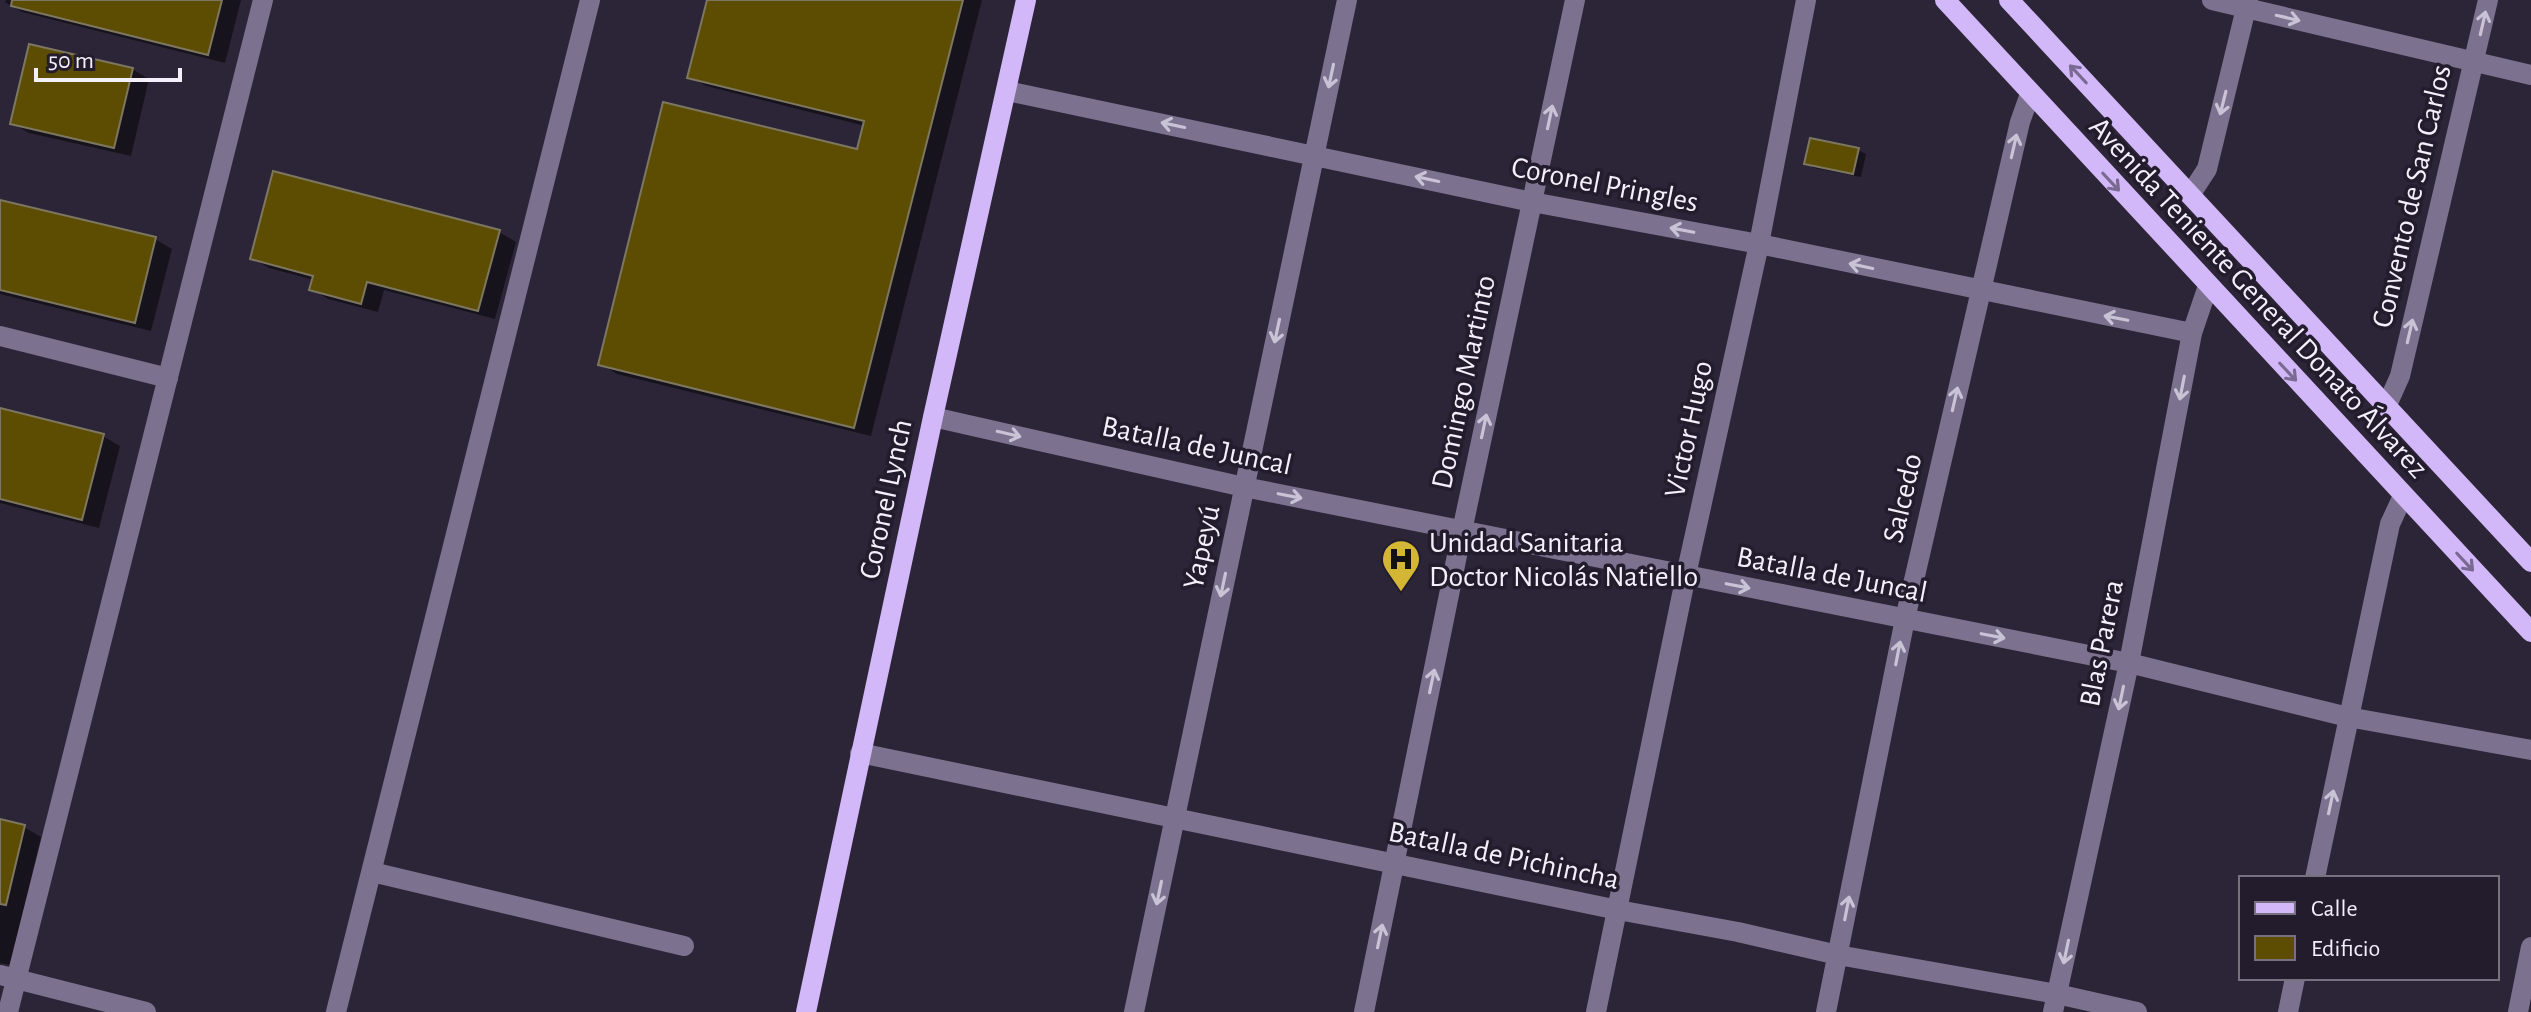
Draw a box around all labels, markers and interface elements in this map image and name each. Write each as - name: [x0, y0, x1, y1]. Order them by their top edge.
- one-way arrow: [2275, 11, 2301, 26]
- one-way arrow: [2476, 11, 2491, 36]
- scale bar: [36, 32, 180, 82]
- text: 50 m: [48, 49, 94, 73]
- street label: Convento de San Carlos: [2367, 62, 2457, 331]
- one-way arrow: [1323, 63, 1338, 89]
- one-way arrow: [2069, 64, 2087, 84]
- one-way arrow: [2214, 90, 2229, 115]
- one-way arrow: [1543, 105, 1558, 131]
- street label: Avenida Teniente General Donato Álvarez: [2083, 110, 2435, 484]
- one-way arrow: [1161, 117, 1186, 132]
- one-way arrow: [2007, 134, 2022, 160]
- street label: Coronel Pringles: [1509, 152, 1701, 218]
- one-way arrow: [1415, 171, 1441, 186]
- one-way arrow: [2102, 171, 2120, 191]
- one-way arrow: [1670, 221, 1696, 236]
- one-way arrow: [1849, 258, 1874, 273]
- street label: Domingo Martinto: [1427, 273, 1501, 492]
- one-way arrow: [2103, 309, 2129, 324]
- one-way arrow: [1269, 317, 1284, 343]
- one-way arrow: [2404, 318, 2419, 344]
- street label: Victor Hugo: [1660, 358, 1718, 500]
- one-way arrow: [2278, 362, 2297, 382]
- one-way arrow: [2173, 375, 2188, 400]
- one-way arrow: [1948, 387, 1963, 413]
- street label: Batalla de Juncal: [1099, 411, 1294, 481]
- one-way arrow: [1477, 414, 1492, 440]
- street label: Coronel Lynch: [854, 417, 918, 582]
- one-way arrow: [996, 428, 1021, 443]
- street label: Salcedo: [1878, 451, 1928, 546]
- one-way arrow: [1277, 490, 1303, 505]
- street label: Yapeyú: [1178, 503, 1225, 592]
- place label: Unidad Sanitaria Doctor Nicolás Natiello: [1429, 528, 1698, 592]
- hospital icon: Unidad Sanitaria Doctor Nicolás Natiello: [1380, 538, 1422, 593]
- street label: Batalla de Juncal: [1734, 542, 1930, 608]
- one-way arrow: [2456, 552, 2474, 572]
- one-way arrow: [1215, 572, 1230, 597]
- street label: Blas Parera: [2075, 577, 2129, 709]
- one-way arrow: [1724, 579, 1750, 594]
- one-way arrow: [1979, 630, 2005, 645]
- one-way arrow: [1892, 641, 1907, 666]
- one-way arrow: [1425, 669, 1440, 694]
- one-way arrow: [2113, 685, 2128, 711]
- one-way arrow: [2324, 789, 2339, 815]
- street label: Batalla de Pichincha: [1386, 817, 1622, 895]
- legend: [2239, 876, 2499, 980]
- one-way arrow: [1151, 880, 1166, 905]
- one-way arrow: [1841, 896, 1856, 921]
- text: Calle: [2311, 897, 2358, 921]
- one-way arrow: [1373, 923, 1388, 949]
- text: Edificio: [2311, 937, 2380, 961]
- one-way arrow: [2058, 939, 2073, 965]

